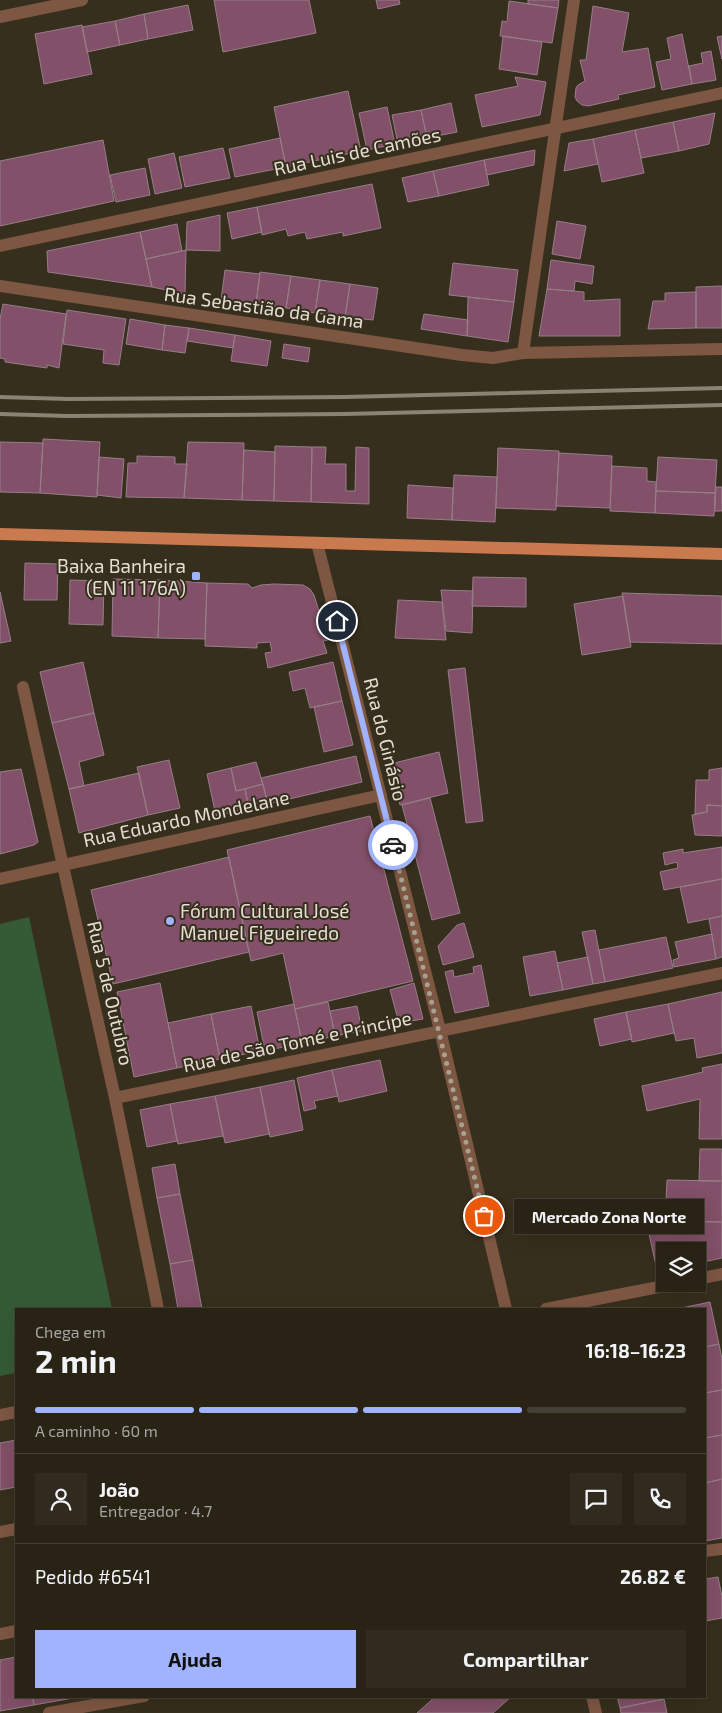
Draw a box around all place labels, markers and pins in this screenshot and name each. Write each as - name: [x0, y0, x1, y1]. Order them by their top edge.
- place label: Baixa Banheira (EN 11 176A): [57, 554, 186, 599]
- marker: Baixa Banheira (EN 11 176A): [190, 570, 202, 582]
- pin: [316, 600, 358, 642]
- place label: Fórum Cultural José Manuel Figueiredo: [180, 899, 349, 944]
- marker: Fórum Cultural José Manuel Figueiredo: [164, 915, 176, 927]
- pin: [463, 1195, 505, 1237]
- callout: Mercado Zona Norte: [514, 1198, 704, 1234]

